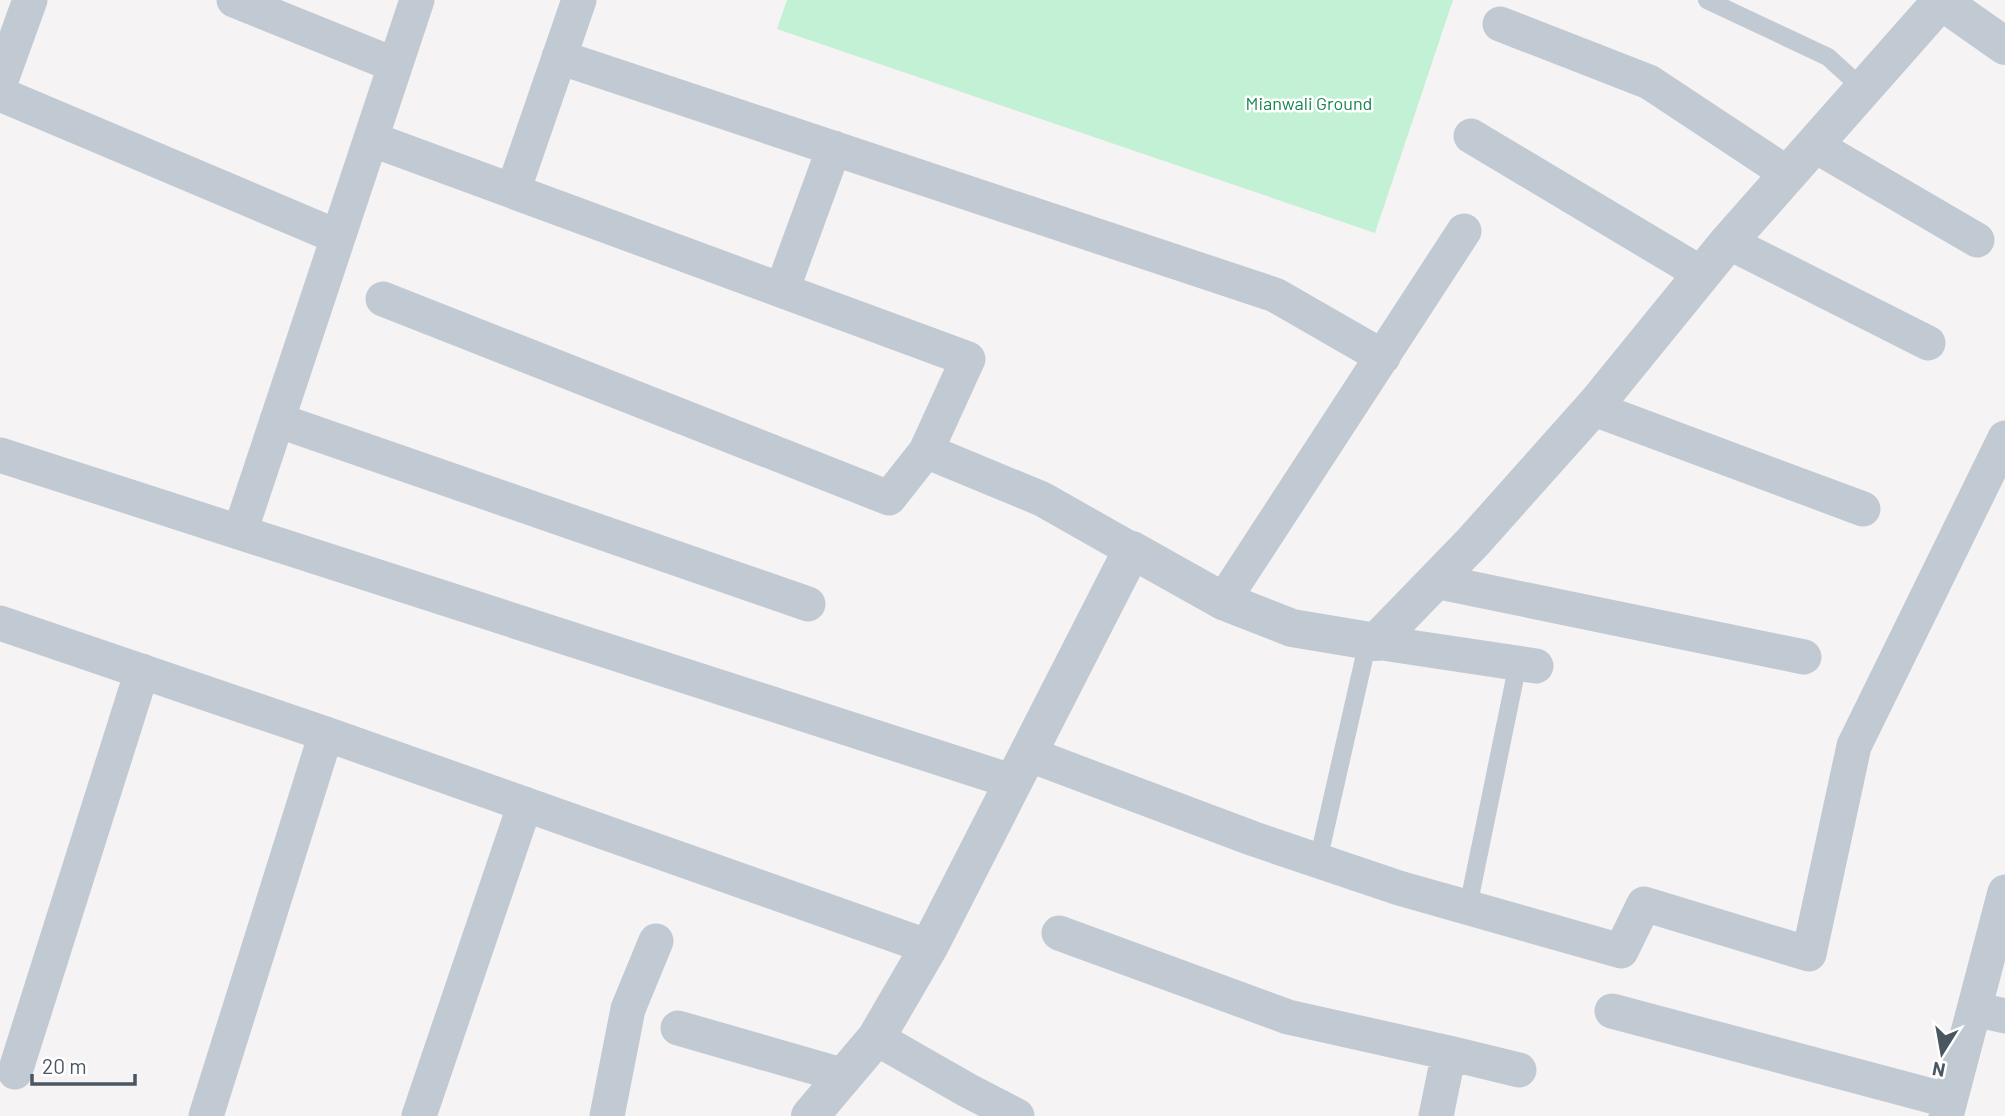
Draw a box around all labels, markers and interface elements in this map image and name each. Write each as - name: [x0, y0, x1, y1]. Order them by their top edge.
- park label: Mianwali Ground: [1246, 92, 1372, 114]
- north arrow: [1907, 1018, 1977, 1088]
- scale bar: [32, 1042, 135, 1086]
- text: 20 m: [42, 1053, 87, 1078]
- text: N: [1930, 1058, 1947, 1083]

